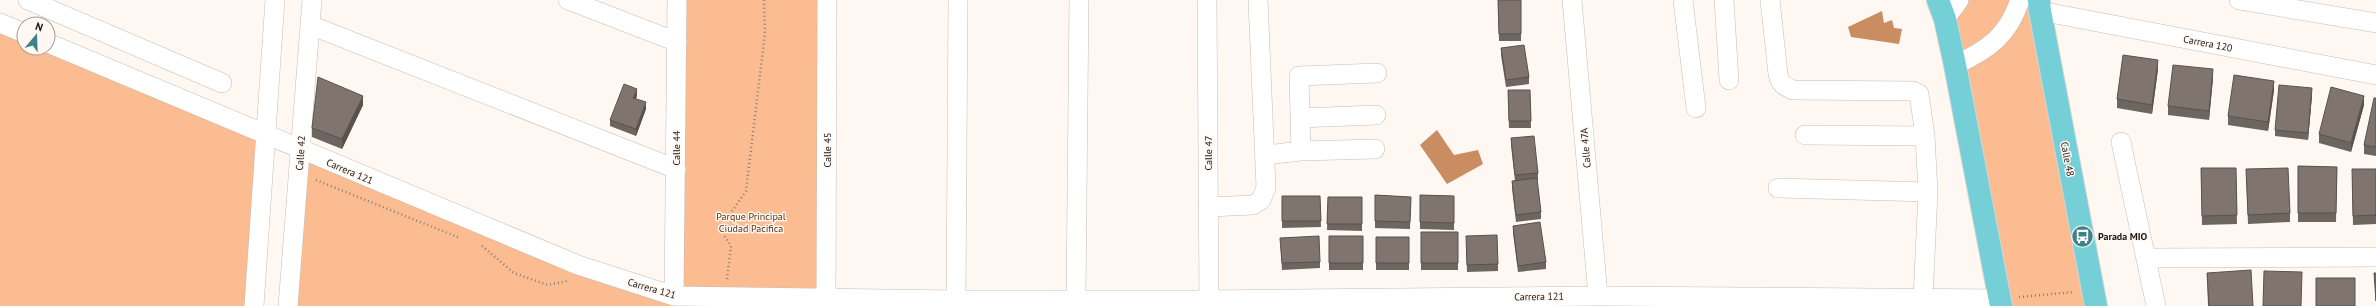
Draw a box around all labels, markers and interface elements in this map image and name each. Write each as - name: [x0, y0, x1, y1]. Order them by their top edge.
- north arrow: [16, 16, 56, 56]
- text: N: [34, 19, 45, 34]
- street label: Carrera 120: [2182, 32, 2234, 55]
- street label: Calle 47A: [1577, 127, 1594, 169]
- street label: Calle 44: [670, 130, 683, 166]
- street label: Calle 45: [821, 133, 834, 168]
- street label: Calle 42: [293, 135, 308, 171]
- street label: Calle 47: [1202, 136, 1215, 171]
- street label: Calle 48: [2058, 141, 2077, 178]
- street label: Carrera 121: [324, 156, 375, 187]
- park label: Parque Principal Ciudad Pacifica: [716, 210, 786, 235]
- bus stop icon: Parada MIO: [2069, 223, 2095, 249]
- place label: Parada MIO: [2098, 230, 2148, 243]
- street label: Carrera 121: [626, 275, 678, 302]
- street label: Carrera 121: [1514, 290, 1564, 303]

